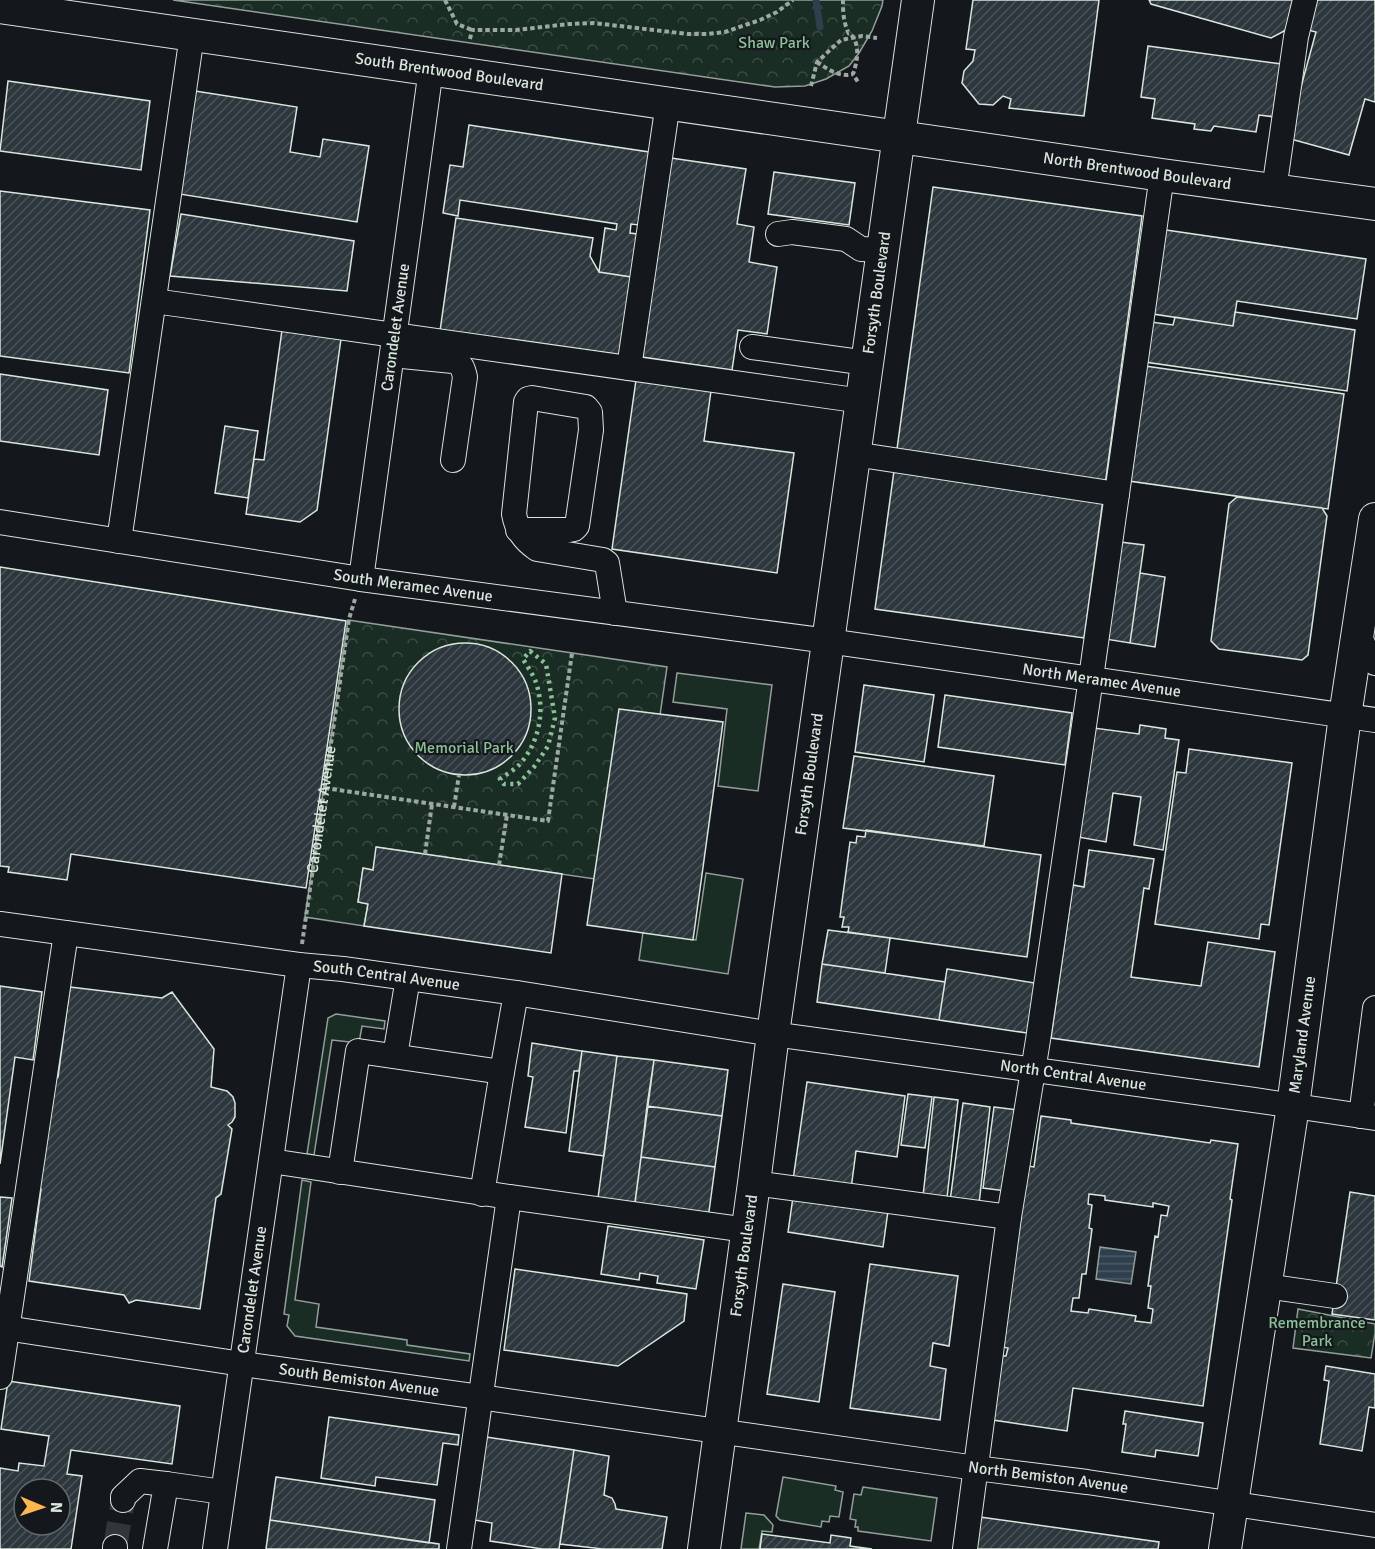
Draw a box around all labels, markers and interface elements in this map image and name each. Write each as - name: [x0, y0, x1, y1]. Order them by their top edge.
- park label: Shaw Park: [738, 33, 810, 53]
- street label: South Brentwood Boulevard: [354, 48, 545, 95]
- street label: North Brentwood Boulevard: [1042, 148, 1232, 194]
- street label: Forsyth Boulevard: [858, 230, 895, 355]
- street label: Carondelet Avenue: [377, 262, 414, 392]
- street label: South Meramec Avenue: [332, 565, 494, 606]
- street label: North Meramec Avenue: [1021, 659, 1182, 702]
- street label: Forsyth Boulevard: [791, 712, 828, 837]
- park label: Memorial Park: [414, 738, 514, 758]
- street label: Carondelet Avenue: [302, 744, 341, 874]
- street label: South Central Avenue: [312, 956, 461, 995]
- street label: Maryland Avenue: [1285, 975, 1320, 1095]
- street label: North Central Avenue: [999, 1055, 1148, 1095]
- street label: Forsyth Boulevard: [726, 1193, 762, 1318]
- street label: Carondelet Avenue: [233, 1225, 271, 1355]
- park label: Remembrance Park: [1268, 1313, 1366, 1351]
- street label: South Bemiston Avenue: [278, 1359, 441, 1401]
- street label: North Bemiston Avenue: [967, 1457, 1130, 1498]
- north arrow: [12, 1477, 72, 1537]
- text: N: [46, 1502, 66, 1513]

